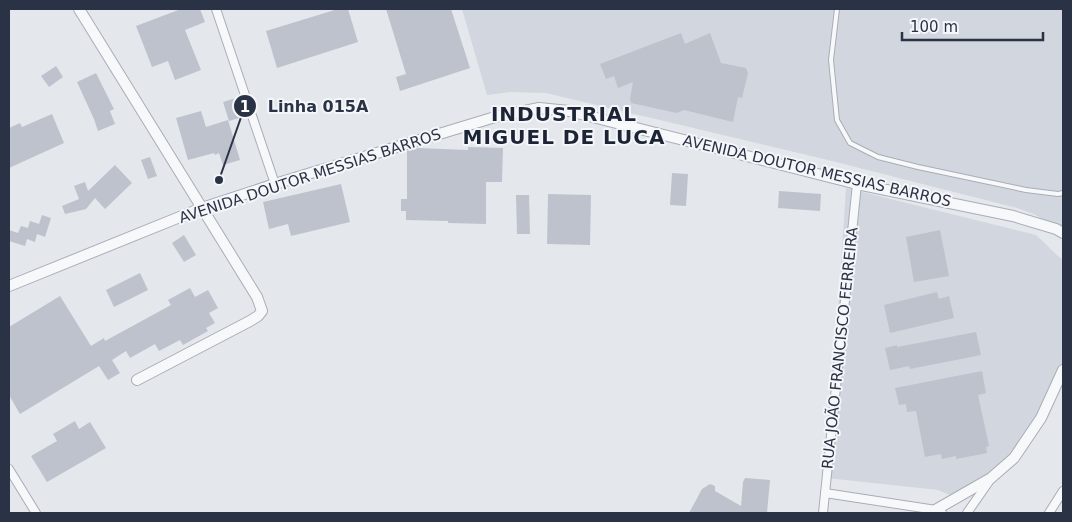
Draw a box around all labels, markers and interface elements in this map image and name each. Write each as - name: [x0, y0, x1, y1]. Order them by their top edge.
- scale bar: [902, 10, 1043, 42]
- text: 100 m: [910, 18, 958, 36]
- callout: Linha 015A: [232, 91, 378, 122]
- text: Linha 015A: [268, 97, 369, 116]
- text: 1: [240, 98, 250, 116]
- district label: INDUSTRIAL MIGUEL DE LUCA: [462, 102, 666, 149]
- street label: AVENIDA DOUTOR MESSIAS BARROS: [177, 125, 443, 227]
- street label: AVENIDA DOUTOR MESSIAS BARROS: [681, 131, 953, 211]
- street label: RUA JOÃO FRANCISCO FERREIRA: [817, 225, 862, 470]

